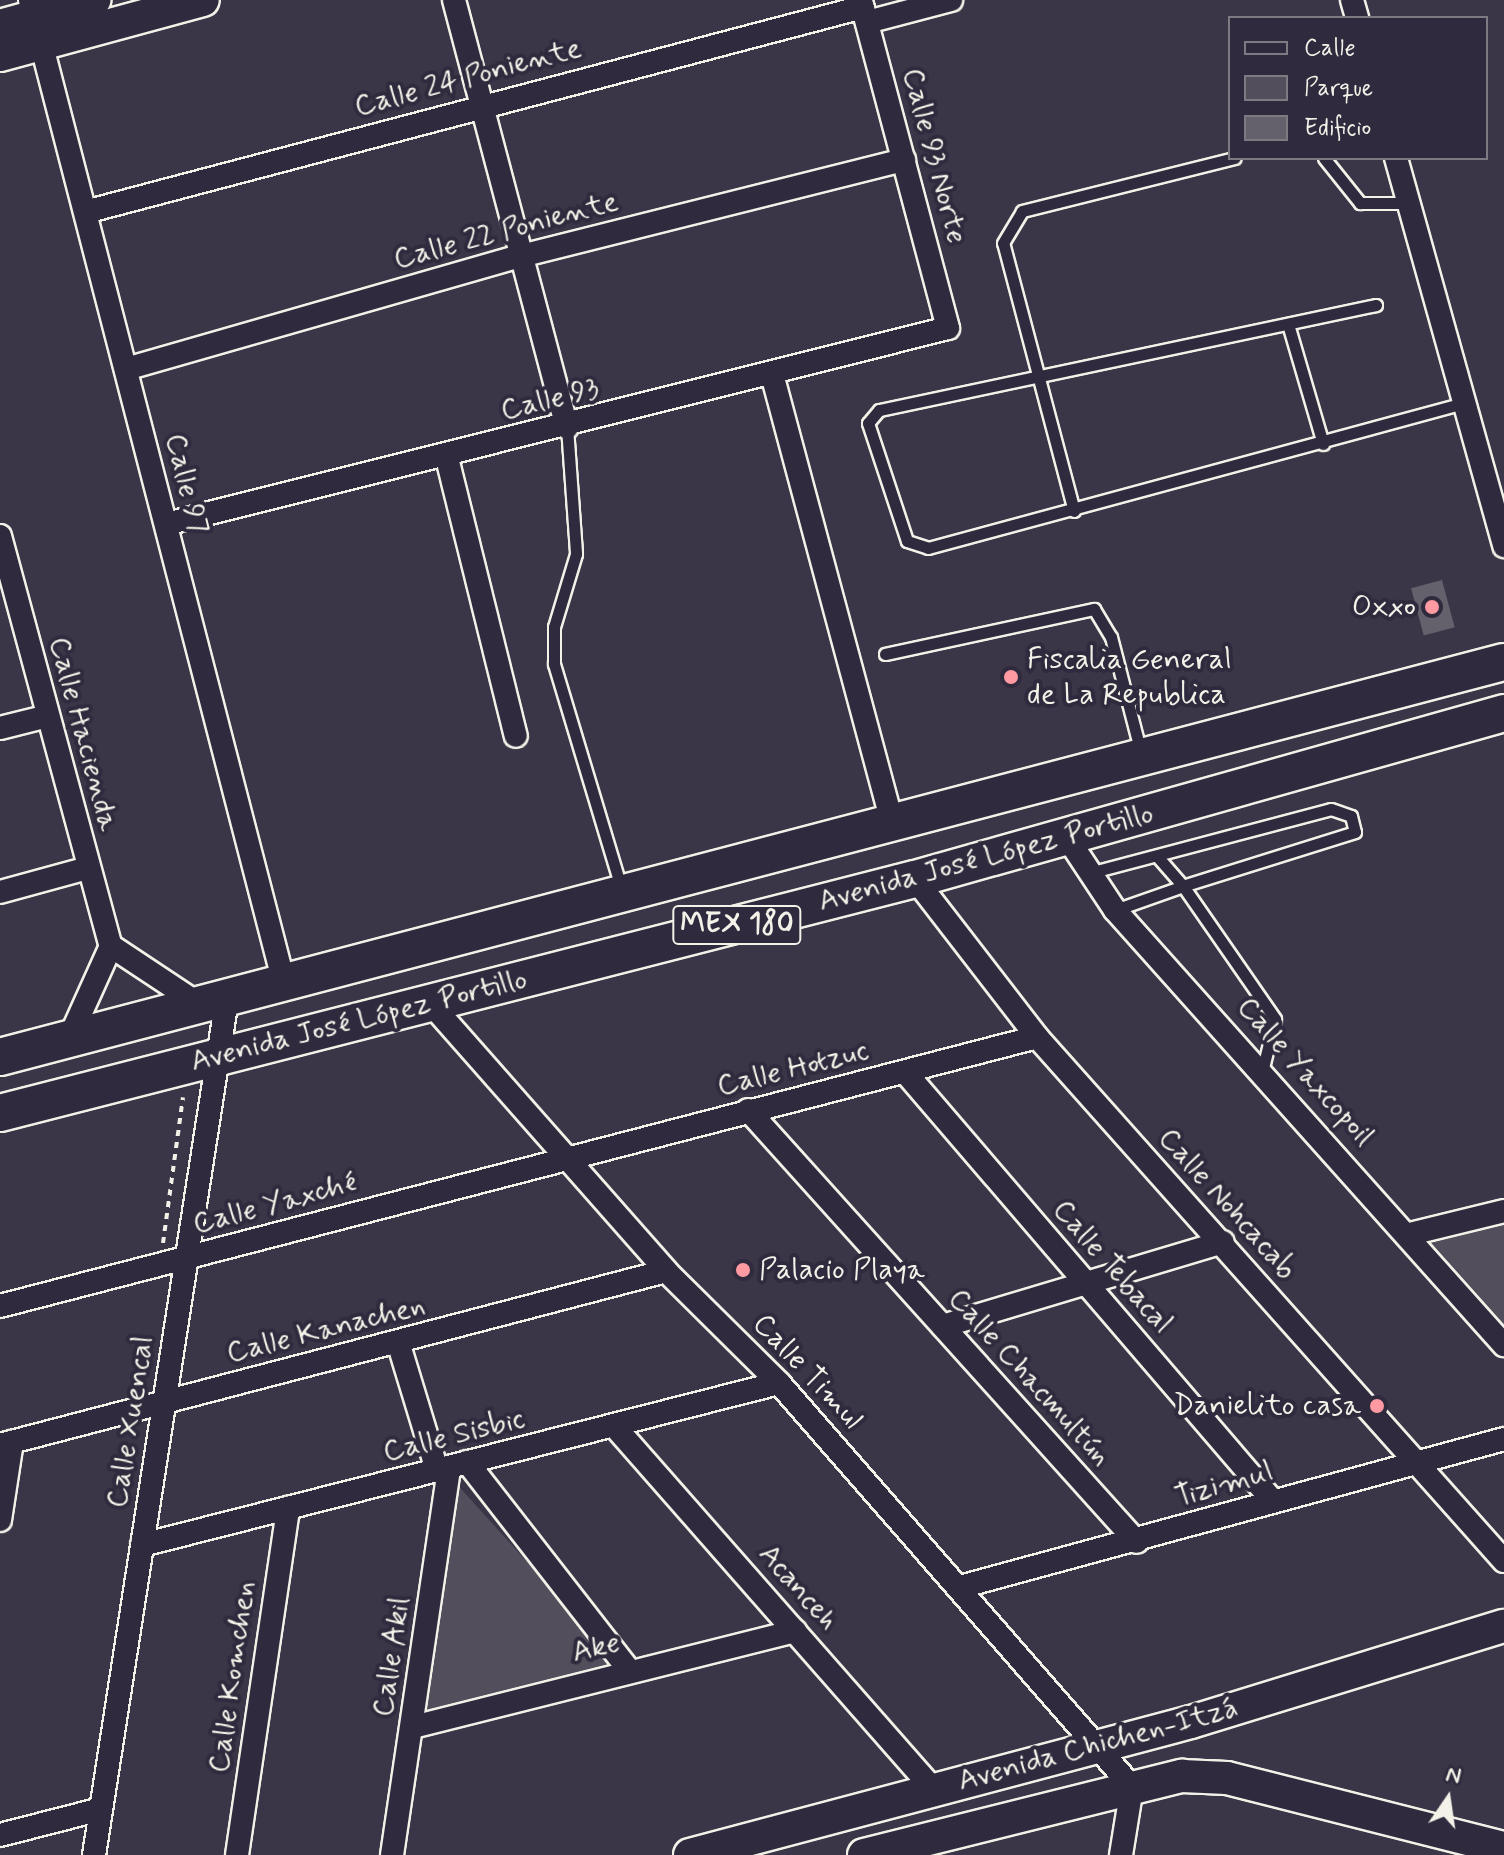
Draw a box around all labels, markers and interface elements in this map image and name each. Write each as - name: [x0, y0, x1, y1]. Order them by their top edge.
- legend: [1228, 16, 1488, 160]
- street label: Calle 24 Poniente: [351, 30, 585, 126]
- text: Calle: [1304, 33, 1356, 64]
- street label: Calle 93 Norte: [893, 64, 975, 248]
- text: Parque: [1304, 73, 1373, 104]
- text: Edificio: [1304, 113, 1371, 144]
- street label: Calle 22 Poniente: [390, 184, 622, 278]
- street label: Calle 93: [497, 370, 603, 430]
- street label: Calle 97: [156, 430, 216, 538]
- place label: Oxxo: [1352, 589, 1416, 625]
- marker: Oxxo: [1423, 598, 1441, 616]
- street label: Calle Hacienda: [40, 636, 126, 832]
- place label: Fiscalia General de La Republica: [1027, 642, 1234, 712]
- marker: Fiscalia General de La Republica: [1002, 668, 1020, 686]
- street label: Avenida José López Portillo: [817, 796, 1155, 920]
- road number: MEX 180: [671, 901, 803, 949]
- street label: Avenida José López Portillo: [189, 962, 529, 1080]
- street label: Calle Yaxcopoil: [1230, 991, 1380, 1153]
- street label: Calle Hotzuc: [715, 1033, 871, 1105]
- street label: Calle Nohcacab: [1149, 1120, 1305, 1288]
- street label: Calle Yaxché: [190, 1165, 360, 1243]
- street label: Calle Tebacal: [1043, 1191, 1181, 1343]
- place label: Palacio Playa: [759, 1252, 922, 1288]
- marker: Palacio Playa: [734, 1261, 752, 1279]
- street label: Calle Chacmultún: [942, 1284, 1116, 1472]
- street label: Calle Kanachen: [225, 1288, 427, 1372]
- street label: Calle Timul: [747, 1309, 867, 1435]
- street label: Calle Xuencal: [100, 1334, 162, 1510]
- place label: Danielito casa: [1176, 1388, 1361, 1424]
- marker: Danielito casa: [1368, 1397, 1386, 1415]
- street label: Calle Sisbic: [379, 1401, 529, 1471]
- street label: Tizimul: [1171, 1454, 1277, 1516]
- street label: Acanceh: [750, 1537, 846, 1639]
- street label: Calle Komchen: [202, 1578, 264, 1776]
- street label: Calle Akil: [366, 1594, 418, 1720]
- street label: Ake: [568, 1625, 624, 1671]
- street label: Avenida Chichen-Itzá: [954, 1690, 1242, 1800]
- north arrow: [1408, 1759, 1488, 1839]
- text: N: [1443, 1760, 1464, 1791]

